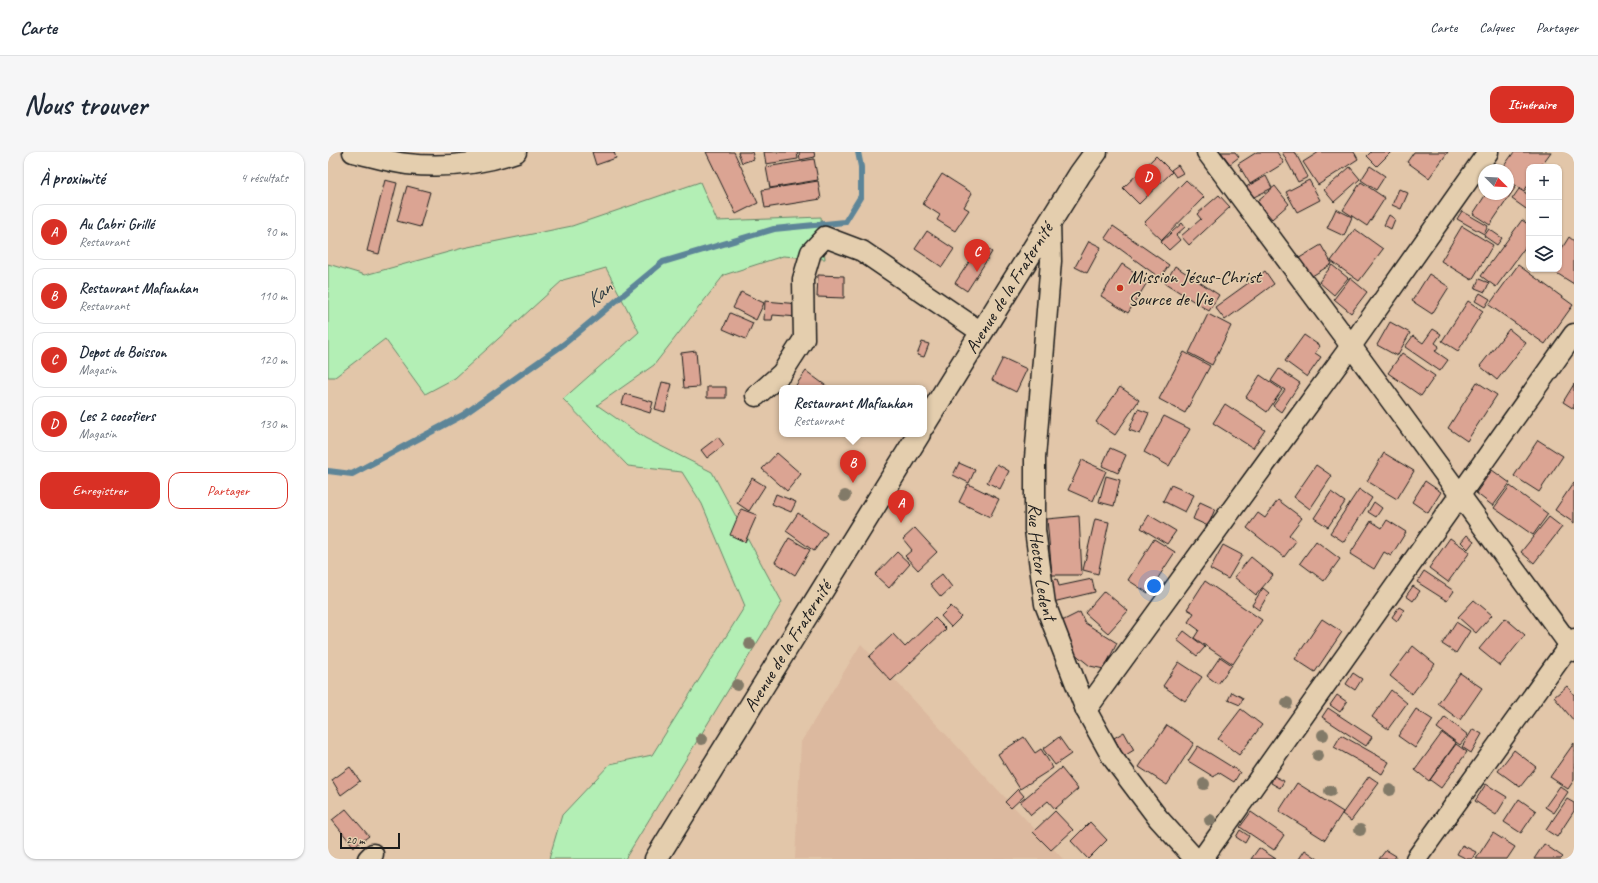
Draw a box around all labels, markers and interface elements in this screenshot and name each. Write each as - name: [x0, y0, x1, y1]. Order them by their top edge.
- text: Carte: [20, 16, 57, 40]
- text: Carte: [1430, 19, 1457, 36]
- text: Calques: [1479, 19, 1514, 36]
- text: Partager: [1536, 19, 1578, 36]
- button: Itinéraire: [1490, 86, 1574, 123]
- text: Nous trouver: [24, 87, 147, 122]
- pin: D: [1135, 164, 1161, 197]
- north arrow: [1478, 164, 1514, 200]
- map controls: [1526, 164, 1562, 272]
- button: +: [1526, 164, 1562, 200]
- text: À proximité: [40, 168, 105, 189]
- text: 4 résultats: [240, 170, 288, 186]
- button: −: [1526, 200, 1562, 236]
- text: Au Cabri Grillé: [79, 215, 154, 234]
- street label: Avenue de la Fraternité: [959, 216, 1060, 358]
- text: A: [51, 224, 57, 240]
- text: 90 m: [265, 224, 287, 240]
- text: Restaurant: [79, 234, 129, 250]
- button: layers: [1526, 236, 1562, 272]
- pin: C: [964, 239, 990, 272]
- place label: Mission Jésus-Christ Source de Vie: [1128, 265, 1263, 311]
- water label: Kan: [581, 274, 619, 312]
- text: Restaurant Mafiankan: [79, 279, 198, 298]
- marker: Mission Jésus-Christ Source de Vie: [1115, 283, 1125, 293]
- text: B: [51, 288, 57, 304]
- text: 110 m: [259, 288, 287, 304]
- text: Restaurant: [79, 298, 129, 314]
- text: Depot de Boisson: [79, 343, 166, 362]
- text: C: [51, 352, 57, 368]
- text: 120 m: [259, 352, 287, 368]
- text: Magasin: [79, 362, 117, 378]
- popup: [779, 385, 927, 437]
- text: Restaurant Mafiankan: [794, 394, 912, 413]
- text: Les 2 cocotiers: [79, 407, 155, 426]
- text: Restaurant: [794, 413, 844, 429]
- text: D: [50, 416, 58, 432]
- text: 130 m: [259, 416, 287, 432]
- text: Magasin: [79, 426, 117, 442]
- pin: B: [840, 450, 866, 483]
- button: Enregistrer: [40, 472, 160, 509]
- button: Partager: [168, 472, 288, 509]
- pin: A: [888, 490, 914, 523]
- street label: Rue Hector Ledent: [1023, 503, 1063, 627]
- street label: Avenue de la Fraternité: [738, 574, 839, 716]
- your location: [1144, 576, 1164, 596]
- scale bar: [340, 831, 400, 850]
- text: 20 m: [346, 833, 365, 847]

